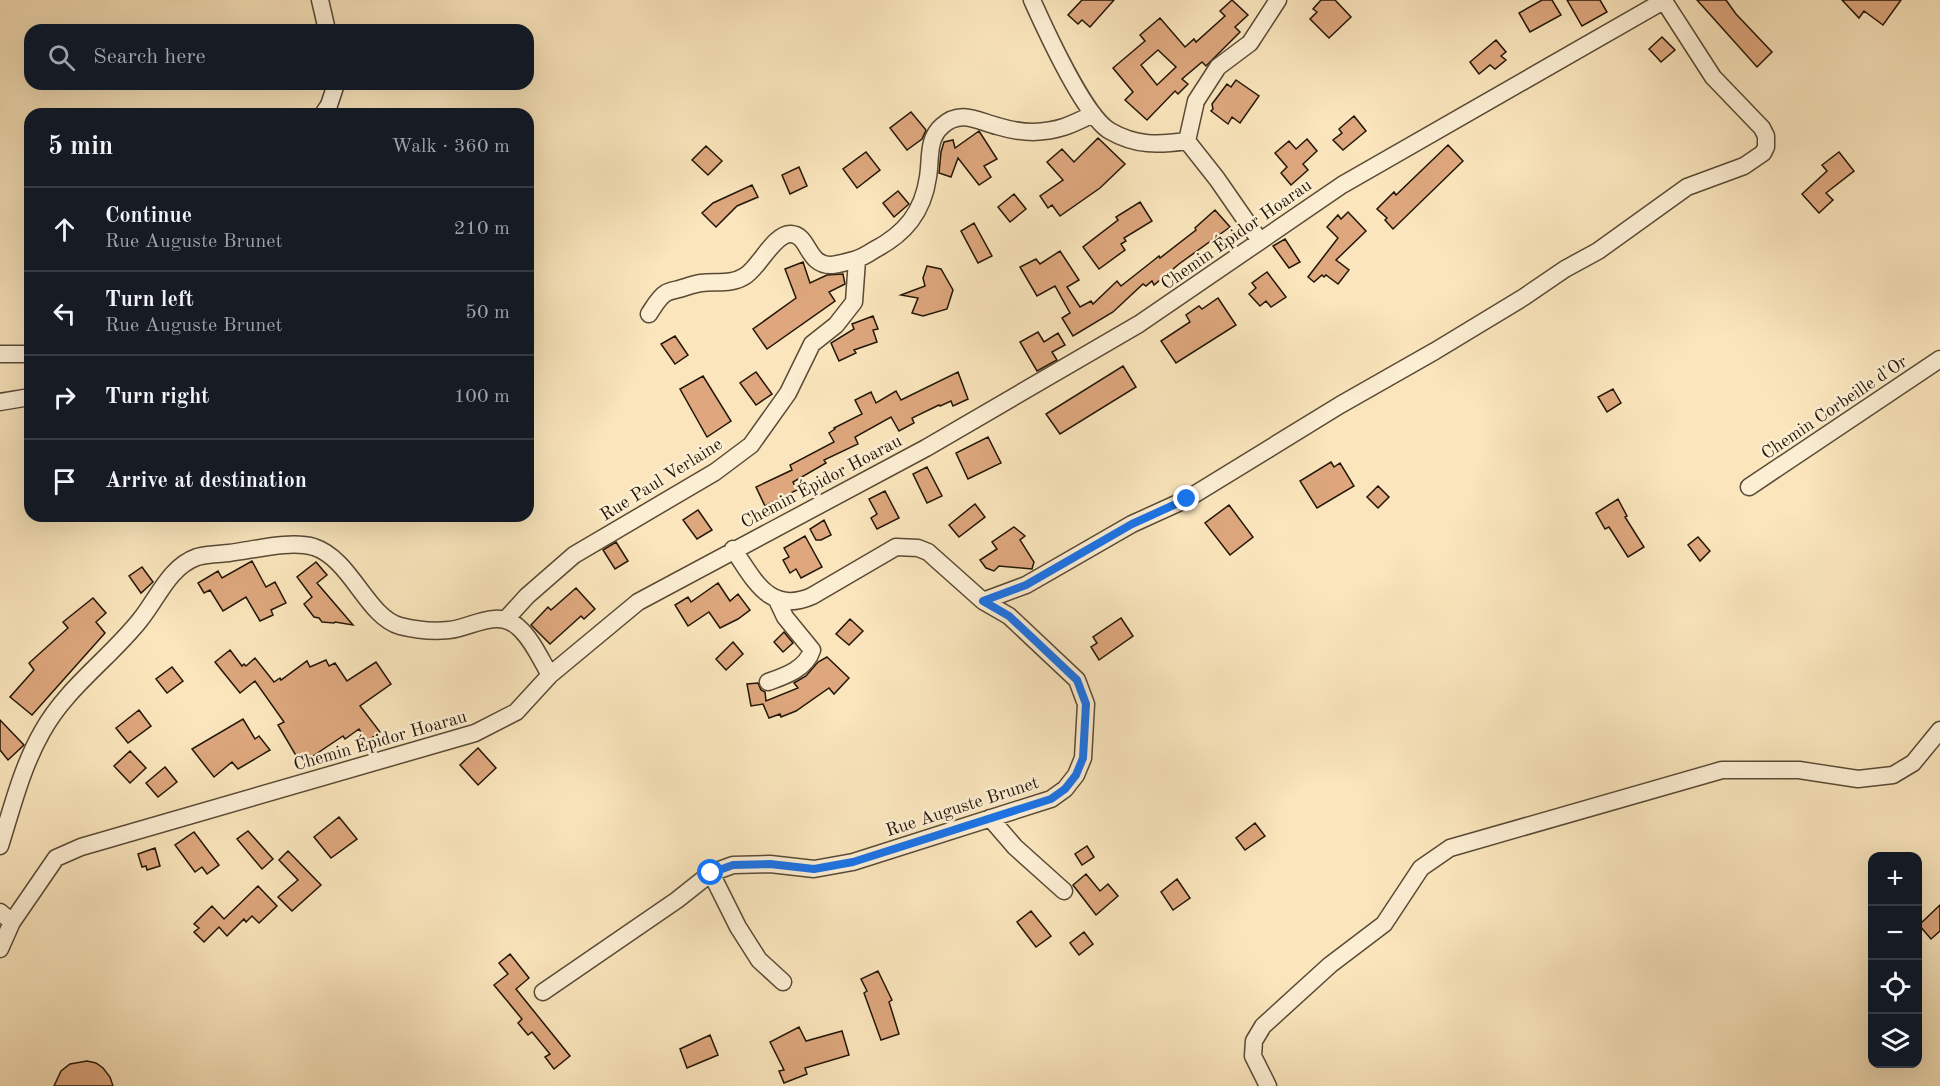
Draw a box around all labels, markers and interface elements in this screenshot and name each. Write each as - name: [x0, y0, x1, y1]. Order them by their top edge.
- search box: [24, 24, 534, 90]
- icon: search: [45, 41, 78, 74]
- text: Search here: [93, 46, 206, 68]
- text: 5 min: [48, 134, 113, 160]
- text: Walk · 360 m: [391, 137, 510, 157]
- street label: Chemin Épidor Hoarau: [1156, 173, 1315, 294]
- text: Continue: [105, 205, 192, 227]
- icon: ahead: [48, 213, 81, 246]
- text: 210 m: [454, 219, 510, 239]
- text: Rue Auguste Brunet: [105, 232, 282, 252]
- text: Turn left: [105, 289, 194, 311]
- icon: left: [48, 297, 81, 330]
- text: 50 m: [465, 303, 510, 323]
- text: Rue Auguste Brunet: [105, 316, 282, 336]
- street label: Chemin Corbeille d'Or: [1758, 352, 1911, 463]
- icon: right: [48, 381, 81, 414]
- text: Turn right: [105, 386, 209, 408]
- text: 100 m: [454, 387, 510, 407]
- street label: Chemin Épidor Hoarau: [736, 428, 905, 532]
- street label: Rue Paul Verlaine: [597, 435, 726, 525]
- icon: arrive: [48, 465, 81, 498]
- text: Arrive at destination: [105, 470, 307, 492]
- route end: [1173, 485, 1199, 511]
- street label: Chemin Épidor Hoarau: [291, 704, 469, 774]
- street label: Rue Auguste Brunet: [884, 774, 1041, 840]
- map controls: [1868, 852, 1922, 1068]
- button: +: [1868, 852, 1922, 906]
- route start: [697, 859, 723, 885]
- button: −: [1868, 906, 1922, 960]
- button: locate: [1868, 960, 1922, 1014]
- button: layers: [1868, 1014, 1922, 1068]

